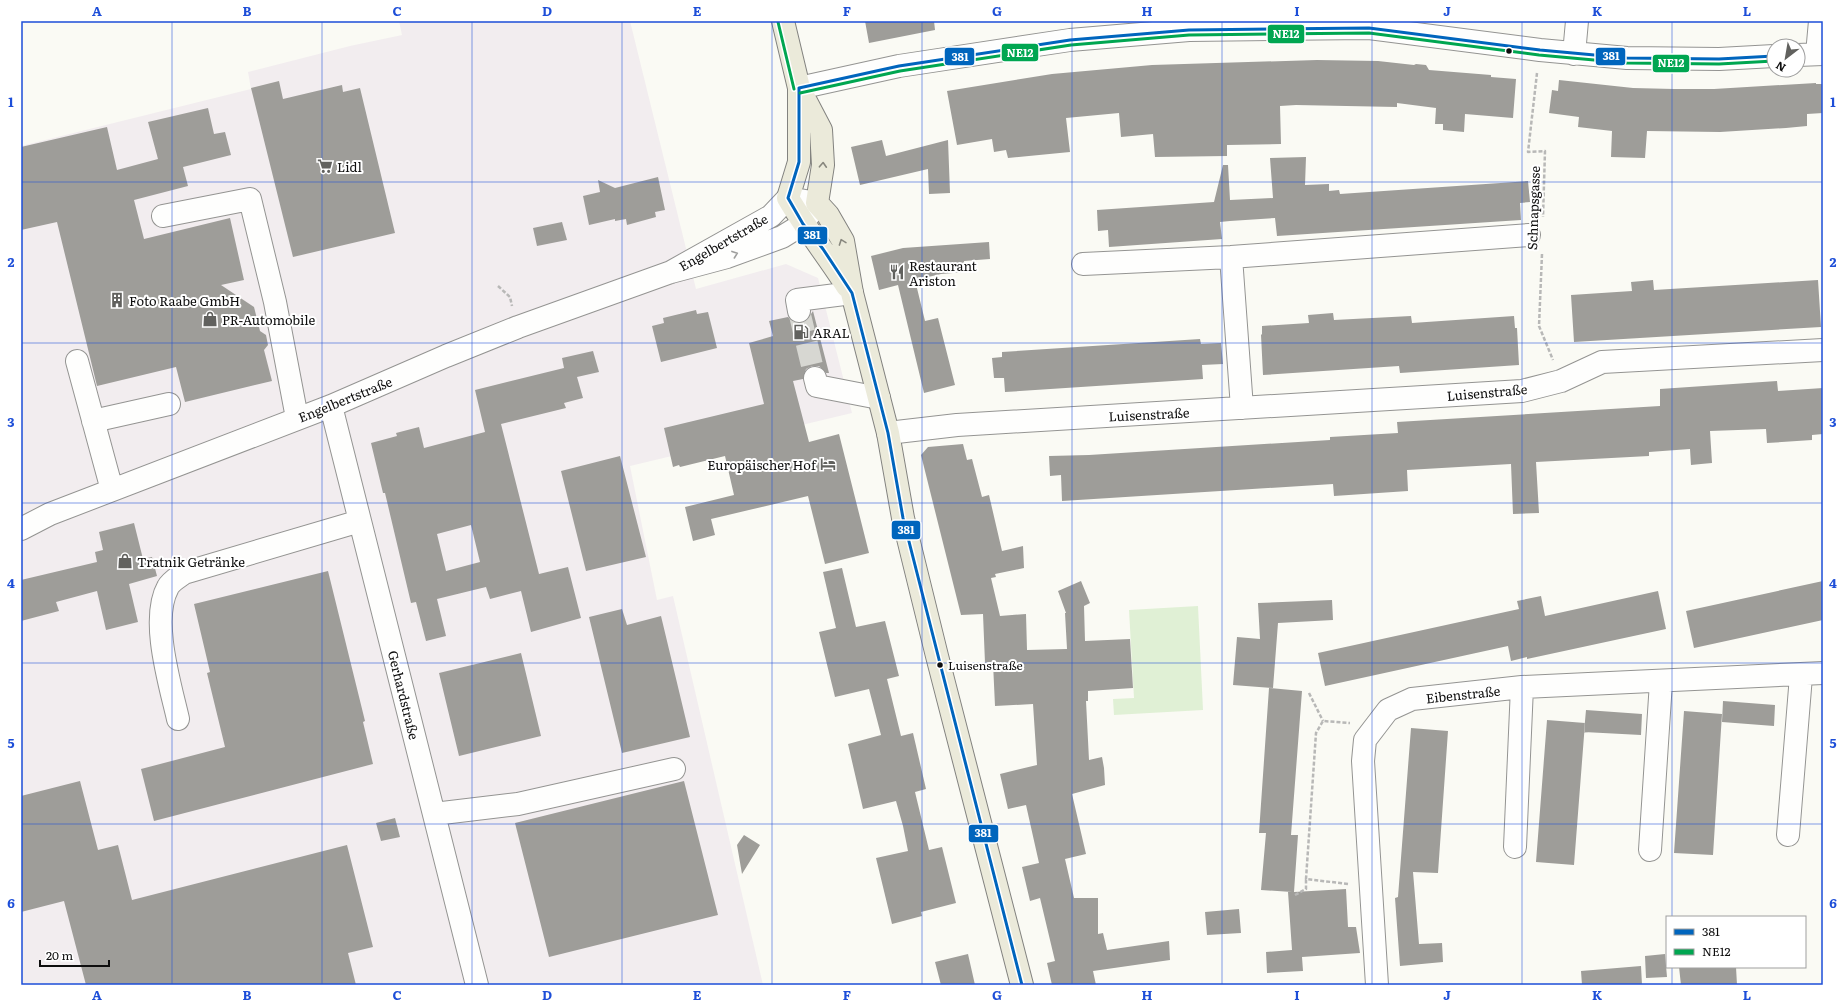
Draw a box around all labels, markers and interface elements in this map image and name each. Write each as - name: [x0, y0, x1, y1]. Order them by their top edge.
- text: A: [92, 1, 102, 20]
- text: B: [243, 1, 252, 20]
- text: C: [392, 1, 402, 20]
- text: D: [542, 1, 552, 20]
- text: E: [693, 1, 702, 20]
- text: F: [843, 1, 851, 20]
- text: G: [992, 1, 1002, 20]
- text: H: [1142, 1, 1153, 20]
- text: I: [1294, 1, 1300, 20]
- text: J: [1443, 1, 1451, 20]
- text: K: [1592, 1, 1603, 20]
- text: L: [1743, 1, 1751, 20]
- line badge: NE12: [1267, 24, 1305, 44]
- text: NE12: [1272, 25, 1300, 41]
- north arrow: [1766, 38, 1806, 78]
- line badge: NE12: [1001, 43, 1039, 62]
- text: NE12: [1006, 44, 1034, 60]
- unlabelled marker: [1504, 46, 1514, 56]
- line badge: 381: [944, 47, 975, 66]
- line badge: 381: [1595, 47, 1626, 66]
- text: 381: [1602, 47, 1620, 63]
- text: 381: [951, 48, 969, 64]
- line badge: NE12: [1652, 54, 1690, 73]
- text: NE12: [1657, 54, 1685, 70]
- text: N: [1772, 58, 1788, 77]
- text: 1: [8, 92, 14, 111]
- text: 1: [1830, 92, 1836, 111]
- supermarket icon: Lidl: [316, 157, 334, 175]
- place label: Lidl: [337, 157, 363, 176]
- one-way arrow: [818, 162, 827, 168]
- street label: Schnapsgasse: [1522, 165, 1544, 250]
- street label: Engelbertstraße: [675, 209, 771, 275]
- line badge: 381: [797, 226, 828, 245]
- text: 381: [803, 226, 821, 242]
- one-way arrow: [839, 238, 847, 245]
- one-way arrow: [731, 250, 738, 258]
- text: 2: [8, 252, 15, 271]
- text: 2: [1830, 252, 1837, 271]
- place label: Restaurant Ariston: [909, 256, 978, 290]
- restaurant icon: Restaurant Ariston: [888, 263, 906, 281]
- building icon: Foto Raabe GmbH: [108, 291, 126, 309]
- place label: Foto Raabe GmbH: [129, 291, 240, 310]
- shop icon: PR-Automobile: [201, 310, 219, 328]
- place label: PR-Automobile: [222, 310, 316, 329]
- fuel station icon: ARAL: [792, 323, 810, 341]
- place label: ARAL: [813, 323, 850, 342]
- street label: Engelbertstraße: [295, 371, 395, 427]
- street label: Luisenstraße: [1446, 379, 1528, 405]
- street label: Luisenstraße: [1108, 402, 1190, 426]
- text: 3: [7, 412, 15, 431]
- text: 3: [1829, 412, 1837, 431]
- place label: Europäischer Hof: [707, 455, 817, 474]
- hotel icon: Europäischer Hof: [819, 455, 837, 473]
- line badge: 381: [891, 520, 921, 540]
- text: 381: [897, 521, 915, 537]
- shop icon: Tratnik Getränke: [116, 552, 134, 570]
- place label: Tratnik Getränke: [137, 552, 245, 571]
- text: 4: [7, 573, 15, 592]
- text: 4: [1829, 573, 1837, 592]
- street label: Gerhardstraße: [384, 648, 424, 742]
- place label: Luisenstraße: [948, 656, 1023, 674]
- marker: Luisenstraße: [935, 660, 945, 670]
- street label: Eibenstraße: [1425, 681, 1501, 707]
- text: 5: [7, 733, 15, 752]
- text: 5: [1829, 733, 1837, 752]
- line badge: 381: [968, 824, 999, 843]
- text: 381: [974, 824, 992, 840]
- text: 6: [7, 893, 15, 912]
- text: 6: [1829, 893, 1837, 912]
- legend: [1666, 916, 1806, 968]
- text: 381: [1702, 922, 1720, 940]
- scale bar: [40, 942, 109, 968]
- text: NE12: [1702, 942, 1731, 960]
- text: 20 m: [46, 946, 73, 964]
- text: A: [92, 985, 102, 1004]
- text: B: [243, 985, 252, 1004]
- text: C: [392, 985, 402, 1004]
- text: D: [542, 985, 552, 1004]
- text: E: [693, 985, 702, 1004]
- text: F: [843, 985, 851, 1004]
- text: G: [992, 985, 1002, 1004]
- text: H: [1142, 985, 1153, 1004]
- text: I: [1294, 985, 1300, 1004]
- text: J: [1443, 985, 1451, 1004]
- text: K: [1592, 985, 1603, 1004]
- text: L: [1743, 985, 1751, 1004]

